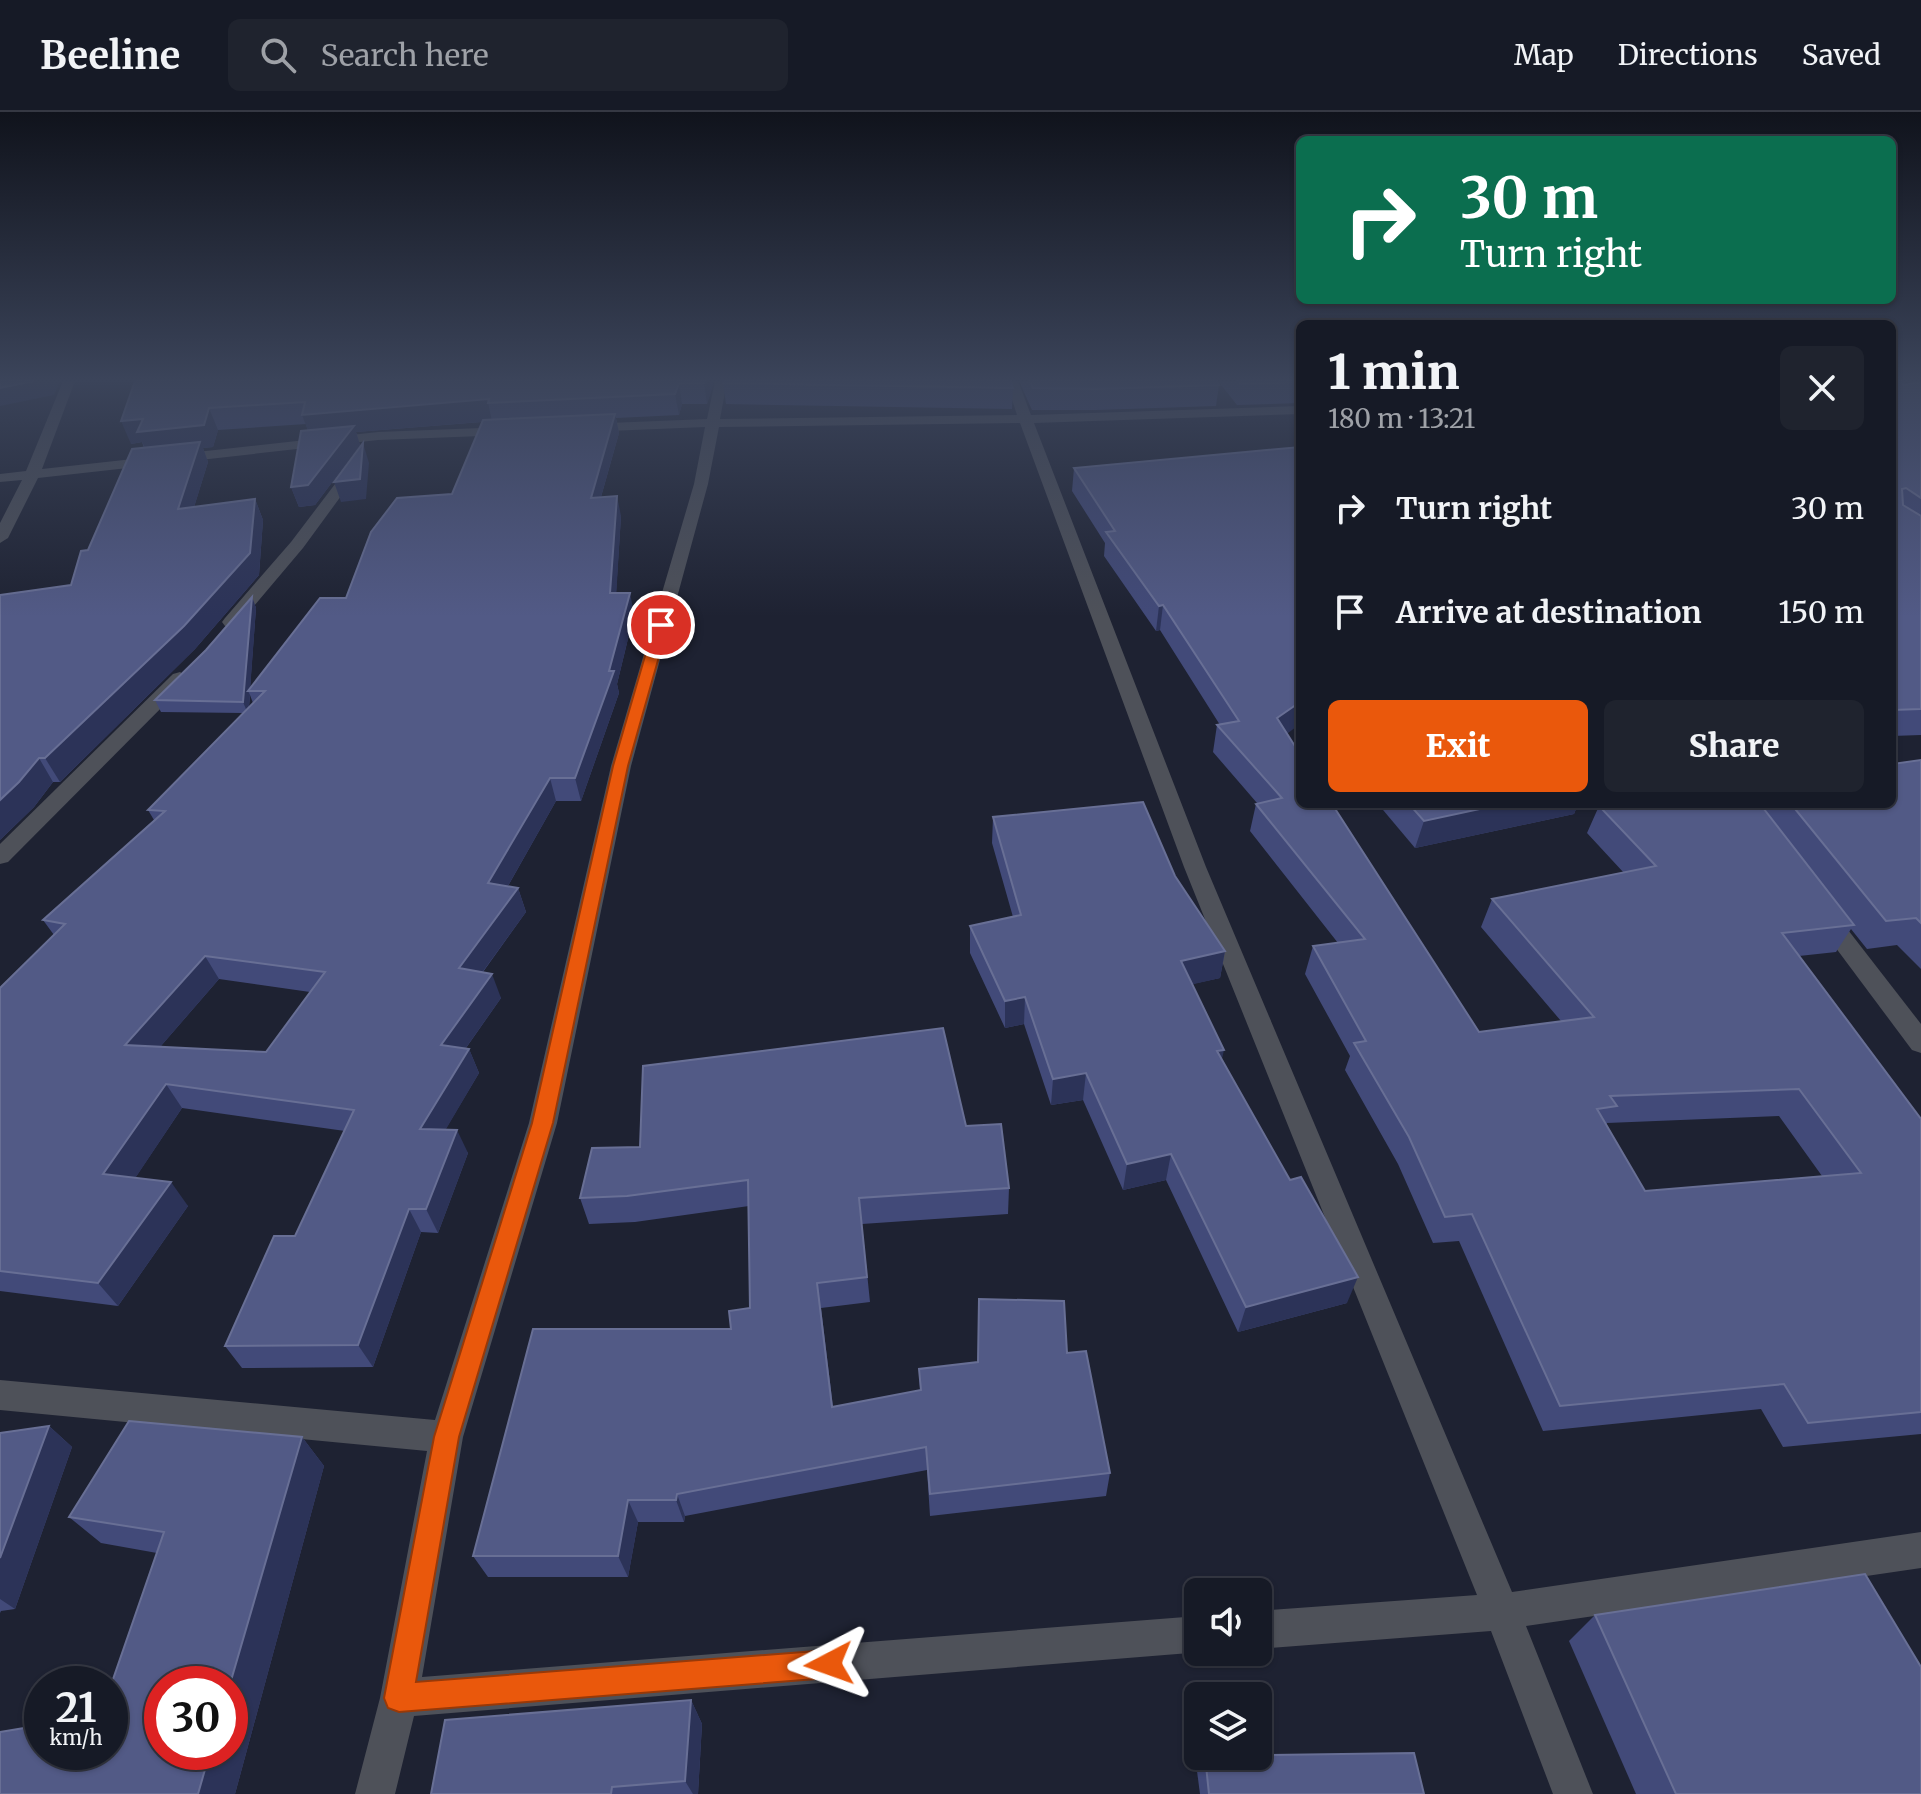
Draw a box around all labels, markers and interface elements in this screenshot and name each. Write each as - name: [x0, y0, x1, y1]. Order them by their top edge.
- search box: [228, 19, 788, 91]
- text: Beeline: [40, 32, 180, 79]
- icon: search: [256, 33, 300, 77]
- text: Search here: [320, 36, 489, 74]
- text: Map: [1514, 37, 1574, 73]
- text: Directions: [1618, 37, 1758, 73]
- text: Saved: [1802, 37, 1881, 73]
- text: 30 m: [1460, 163, 1598, 233]
- icon: right: [1328, 168, 1432, 272]
- text: Turn right: [1460, 232, 1642, 277]
- text: 1 min: [1328, 342, 1460, 402]
- button: close: [1780, 346, 1864, 430]
- text: 180 m · 13:21: [1328, 402, 1475, 435]
- icon: right: [1328, 486, 1372, 530]
- text: Turn right: [1396, 489, 1552, 527]
- text: 30 m: [1791, 489, 1864, 527]
- icon: arrive: [1328, 590, 1372, 634]
- pin: [627, 591, 695, 659]
- text: Arrive at destination: [1396, 593, 1702, 631]
- text: 150 m: [1778, 593, 1864, 631]
- icon: arrive: [639, 603, 683, 647]
- button: Exit: [1328, 700, 1588, 792]
- button: Share: [1604, 700, 1864, 792]
- map controls: [1184, 1578, 1272, 1770]
- button: sound: [1184, 1578, 1272, 1666]
- position arrow: [787, 1622, 871, 1706]
- speed limit sign: 30: [144, 1666, 248, 1770]
- button: layers: [1184, 1682, 1272, 1770]
- text: 21: [56, 1683, 96, 1733]
- text: km/h: [50, 1725, 102, 1750]

